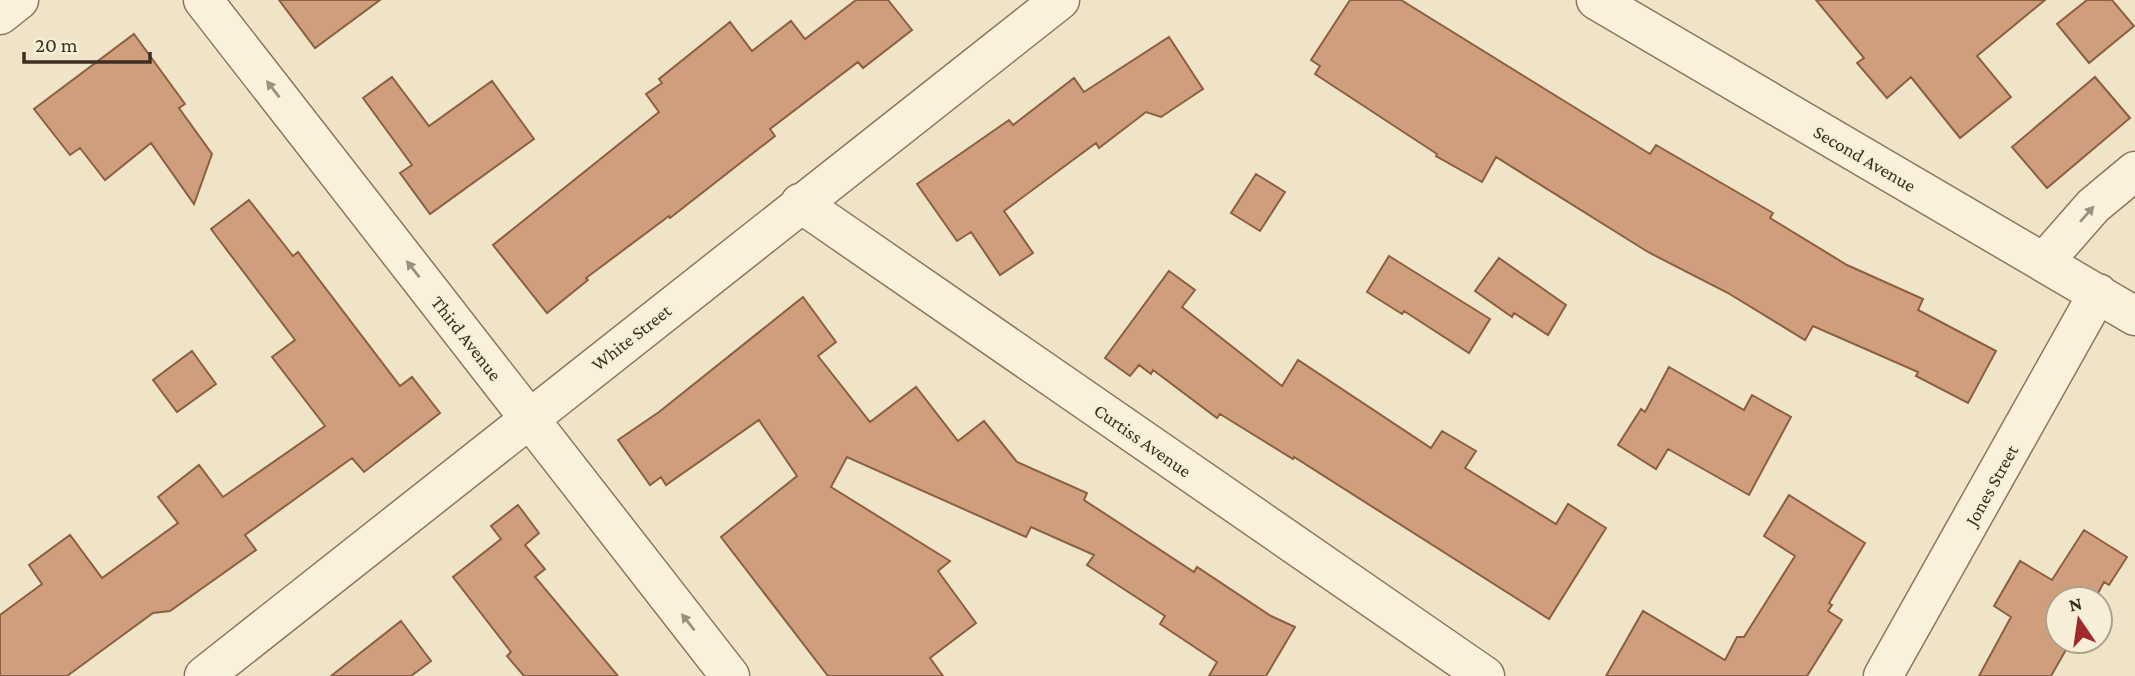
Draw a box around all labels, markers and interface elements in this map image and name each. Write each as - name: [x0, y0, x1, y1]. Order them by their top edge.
- scale bar: [24, 21, 150, 65]
- text: 20 m: [35, 33, 78, 57]
- one-way arrow: [266, 81, 281, 98]
- street label: Second Avenue: [1810, 121, 1919, 196]
- one-way arrow: [2078, 206, 2094, 223]
- one-way arrow: [406, 260, 421, 278]
- street label: Third Avenue: [427, 292, 506, 385]
- street label: White Street: [587, 299, 676, 375]
- street label: Curtiss Avenue: [1090, 399, 1195, 482]
- street label: Jones Street: [1960, 441, 2023, 531]
- north arrow: [2044, 585, 2114, 655]
- text: N: [2067, 592, 2084, 616]
- one-way arrow: [682, 613, 696, 631]

